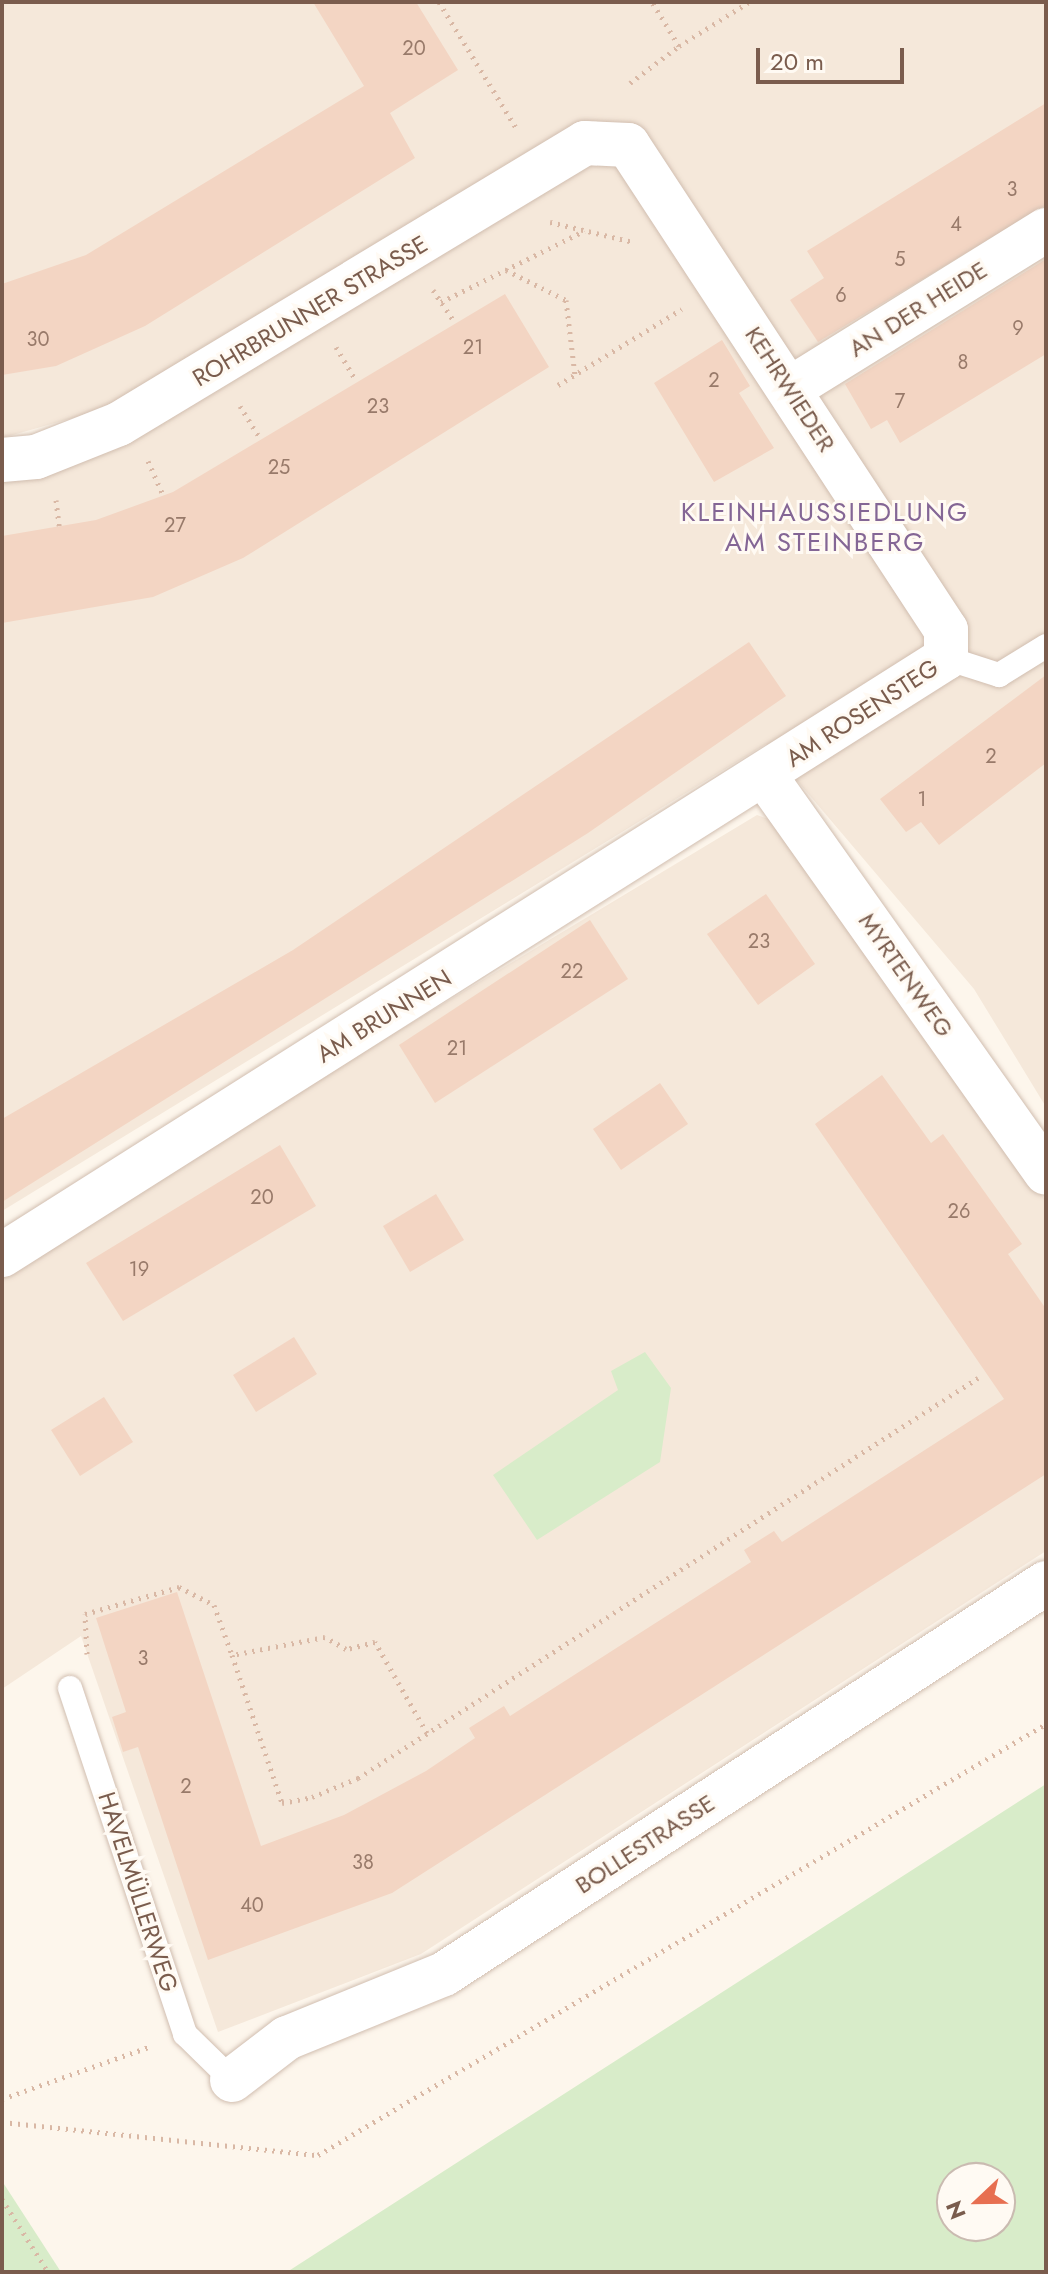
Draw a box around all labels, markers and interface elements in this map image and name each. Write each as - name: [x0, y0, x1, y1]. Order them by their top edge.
- scale bar: [760, 32, 908, 82]
- house number: 20: [402, 36, 426, 60]
- text: 20 m: [770, 44, 824, 79]
- house number: 3: [1007, 177, 1017, 201]
- house number: 4: [950, 212, 962, 236]
- street label: ROHRBRUNNER STRASSE: [187, 229, 433, 393]
- house number: 5: [894, 247, 906, 271]
- street label: AN DER HEIDE: [844, 255, 992, 363]
- house number: 6: [835, 283, 847, 307]
- house number: 9: [1012, 316, 1024, 340]
- street label: KEHRWIEDER: [739, 321, 841, 457]
- house number: 30: [27, 327, 49, 351]
- house number: 21: [463, 335, 483, 359]
- house number: 8: [958, 350, 968, 374]
- house number: 2: [708, 368, 720, 392]
- house number: 7: [895, 389, 905, 413]
- house number: 23: [367, 394, 389, 418]
- house number: 25: [268, 455, 290, 479]
- district label: KLEINHAUSSIEDLUNG AM STEINBERG: [681, 497, 969, 558]
- house number: 27: [164, 513, 186, 537]
- street label: AM ROSENSTEG: [780, 653, 944, 773]
- house number: 2: [985, 744, 997, 768]
- house number: 1: [918, 787, 926, 811]
- street label: MYRTENWEG: [853, 907, 959, 1043]
- house number: 23: [748, 929, 770, 953]
- house number: 22: [561, 959, 583, 983]
- street label: AM BRUNNEN: [311, 963, 457, 1069]
- house number: 21: [447, 1036, 467, 1060]
- house number: 20: [250, 1185, 274, 1209]
- house number: 26: [948, 1199, 970, 1223]
- house number: 19: [129, 1257, 149, 1281]
- house number: 3: [138, 1646, 148, 1670]
- house number: 2: [180, 1774, 192, 1798]
- street label: HAVELMÜLLERWEG: [92, 1788, 184, 1996]
- street label: BOLLESTRASSE: [570, 1788, 720, 1900]
- house number: 38: [352, 1850, 374, 1874]
- house number: 40: [240, 1893, 264, 1917]
- north arrow: [936, 2162, 1016, 2242]
- text: N: [937, 2196, 974, 2224]

